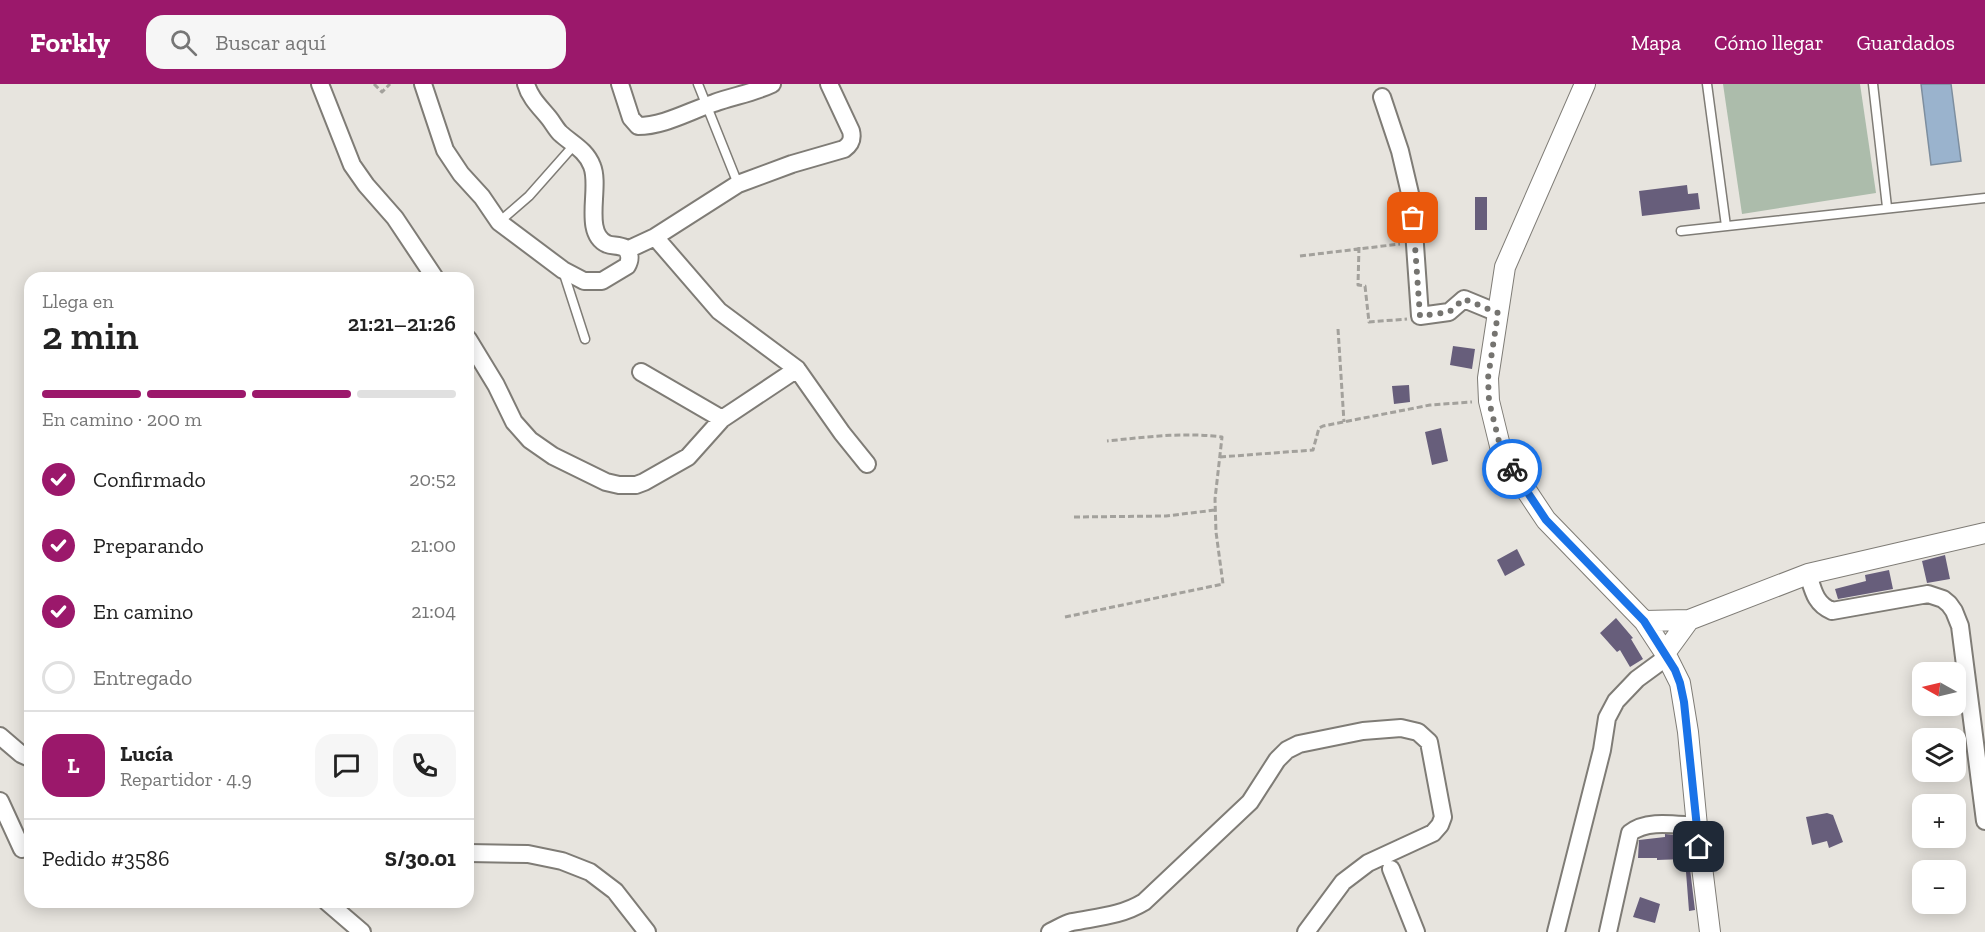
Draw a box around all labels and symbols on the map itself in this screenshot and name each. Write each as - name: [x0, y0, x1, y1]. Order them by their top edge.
- pin: [1387, 192, 1438, 243]
- courier: [1482, 439, 1542, 499]
- north arrow: [1912, 662, 1966, 716]
- pin: [1673, 821, 1724, 872]

